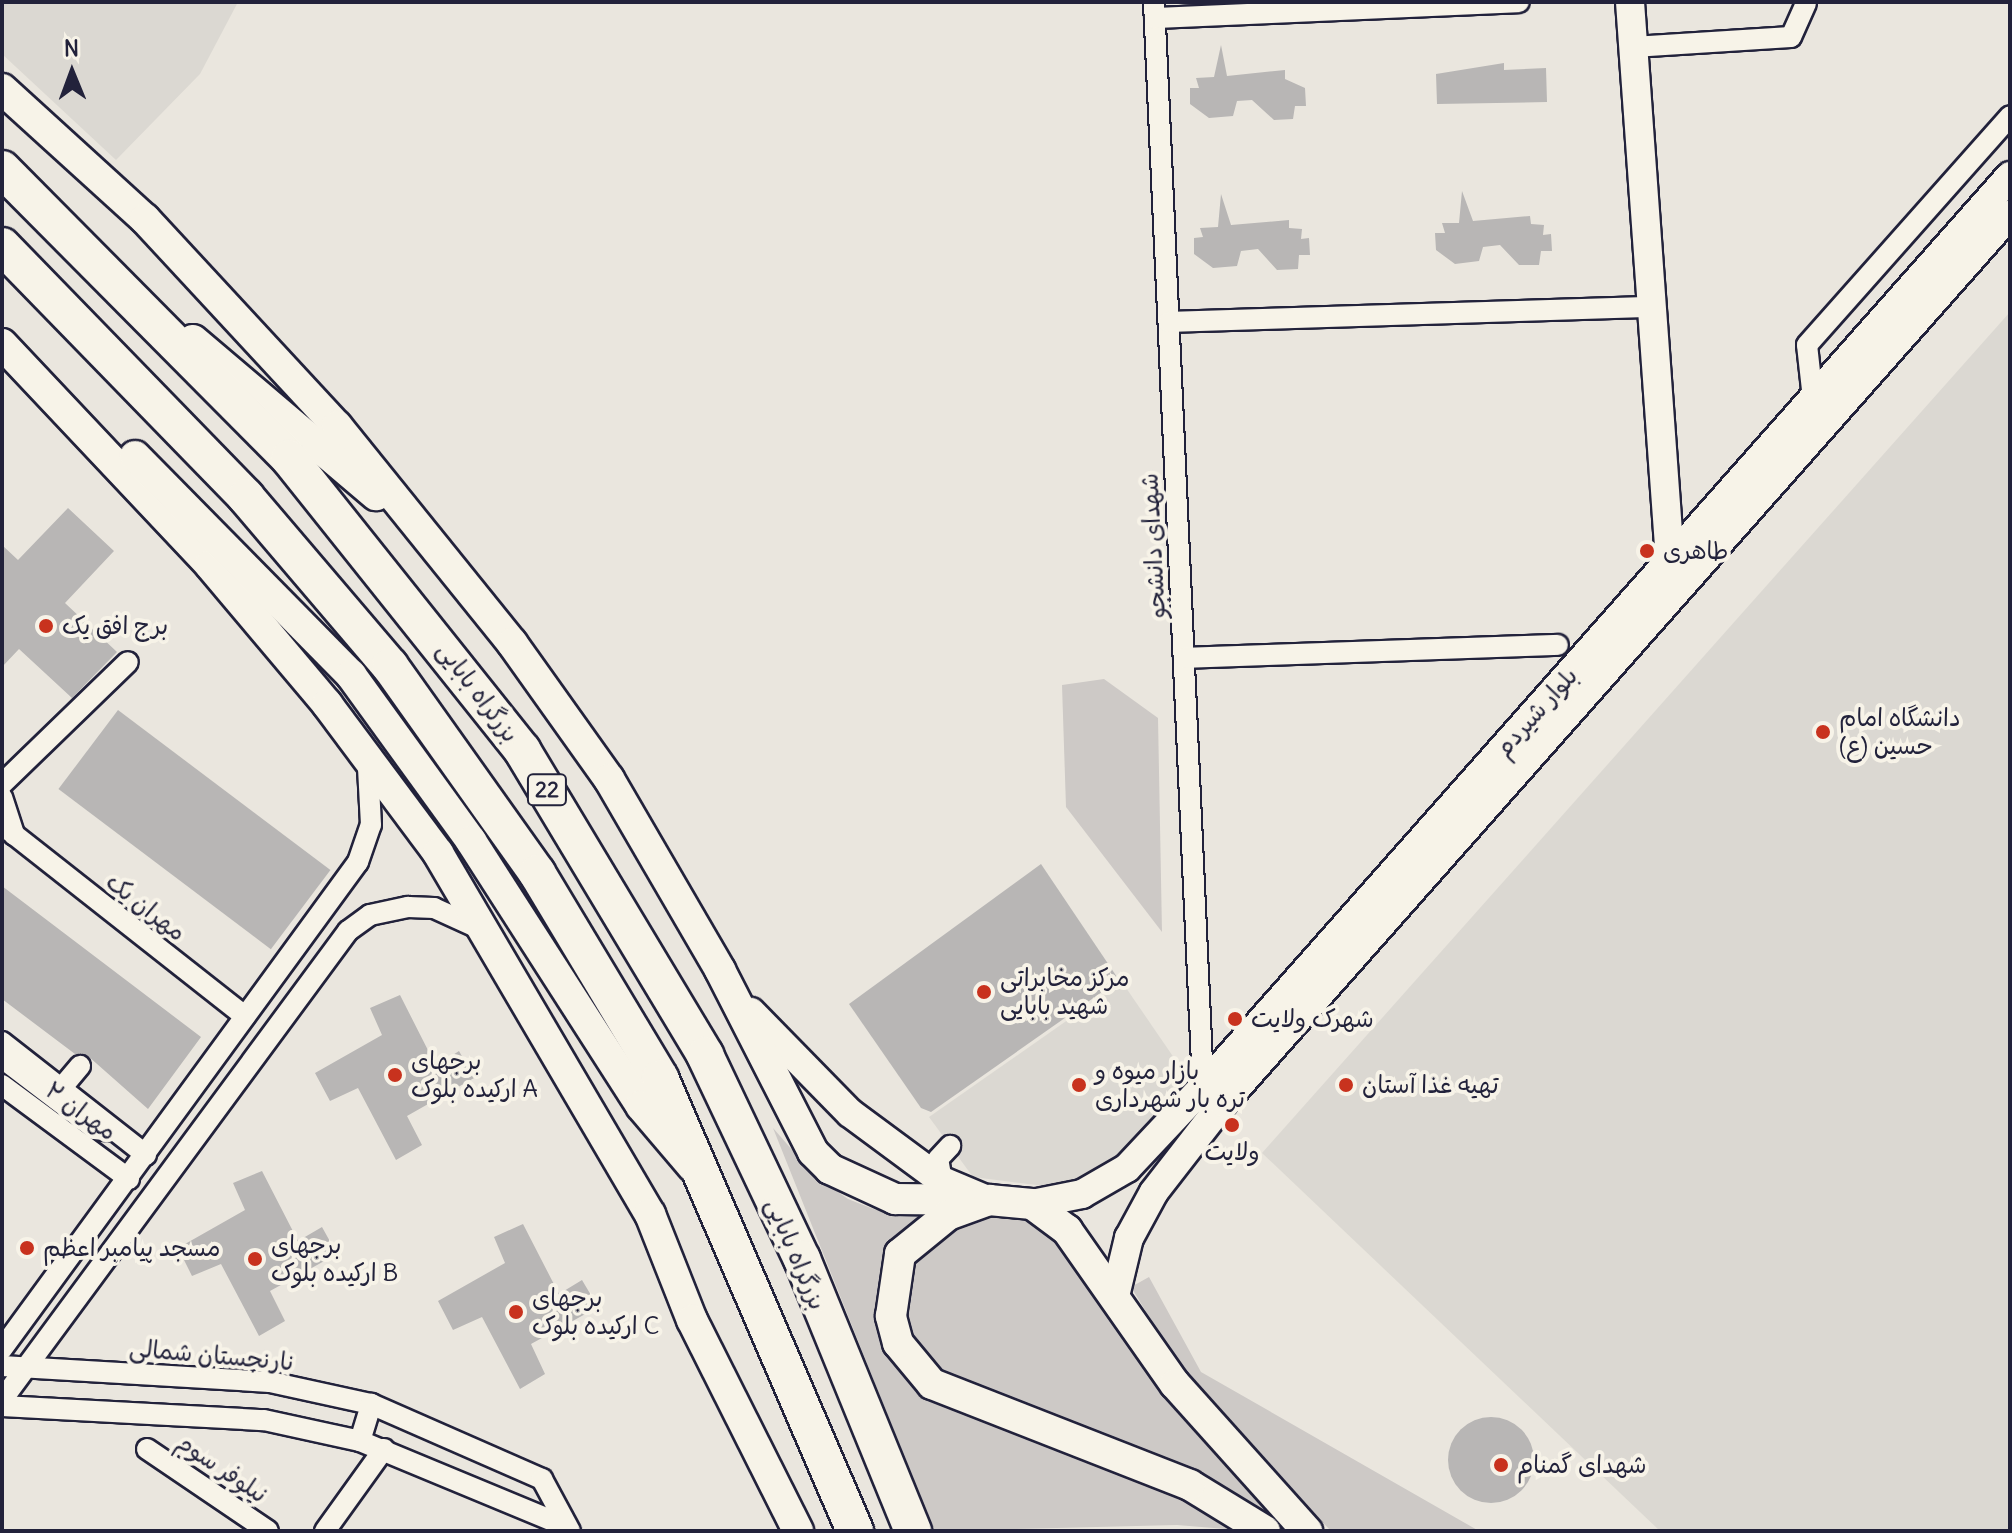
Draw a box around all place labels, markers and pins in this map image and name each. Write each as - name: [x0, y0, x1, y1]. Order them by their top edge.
- place label: طاهری: [1663, 537, 1729, 565]
- marker: طاهری: [1638, 542, 1656, 560]
- place label: برج افق یک: [62, 612, 168, 640]
- marker: برج افق یک: [37, 617, 55, 635]
- place label: دانشگاه امام حسین (ع): [1839, 704, 1961, 760]
- marker: دانشگاه امام حسین (ع): [1814, 723, 1832, 741]
- place label: مرکز مخابراتی شهید بابایی: [1000, 964, 1130, 1020]
- marker: مرکز مخابراتی شهید بابایی: [975, 983, 993, 1001]
- place label: شهرک ولایت: [1251, 1005, 1374, 1033]
- marker: شهرک ولایت: [1226, 1010, 1244, 1028]
- place label: برجهای ارکیده بلوک A: [411, 1047, 538, 1103]
- place label: بازار میوه و تره بار شهرداری: [1095, 1057, 1245, 1113]
- marker: برجهای ارکیده بلوک A: [386, 1066, 404, 1084]
- place label: تهیه غذا آستان: [1362, 1071, 1499, 1099]
- marker: بازار میوه و تره بار شهرداری: [1070, 1076, 1088, 1094]
- marker: تهیه غذا آستان: [1337, 1076, 1355, 1094]
- marker: ولایت: [1223, 1116, 1241, 1134]
- place label: ولایت: [1204, 1138, 1260, 1166]
- place label: برجهای ارکیده بلوک B: [271, 1231, 398, 1287]
- place label: مسجد پیامبر اعظم: [43, 1234, 220, 1262]
- marker: مسجد پیامبر اعظم: [18, 1239, 36, 1257]
- marker: برجهای ارکیده بلوک B: [246, 1250, 264, 1268]
- place label: برجهای ارکیده بلوک C: [532, 1284, 659, 1340]
- marker: برجهای ارکیده بلوک C: [507, 1303, 525, 1321]
- place label: شهدای گمنام: [1517, 1451, 1647, 1479]
- marker: شهدای گمنام: [1492, 1456, 1510, 1474]

